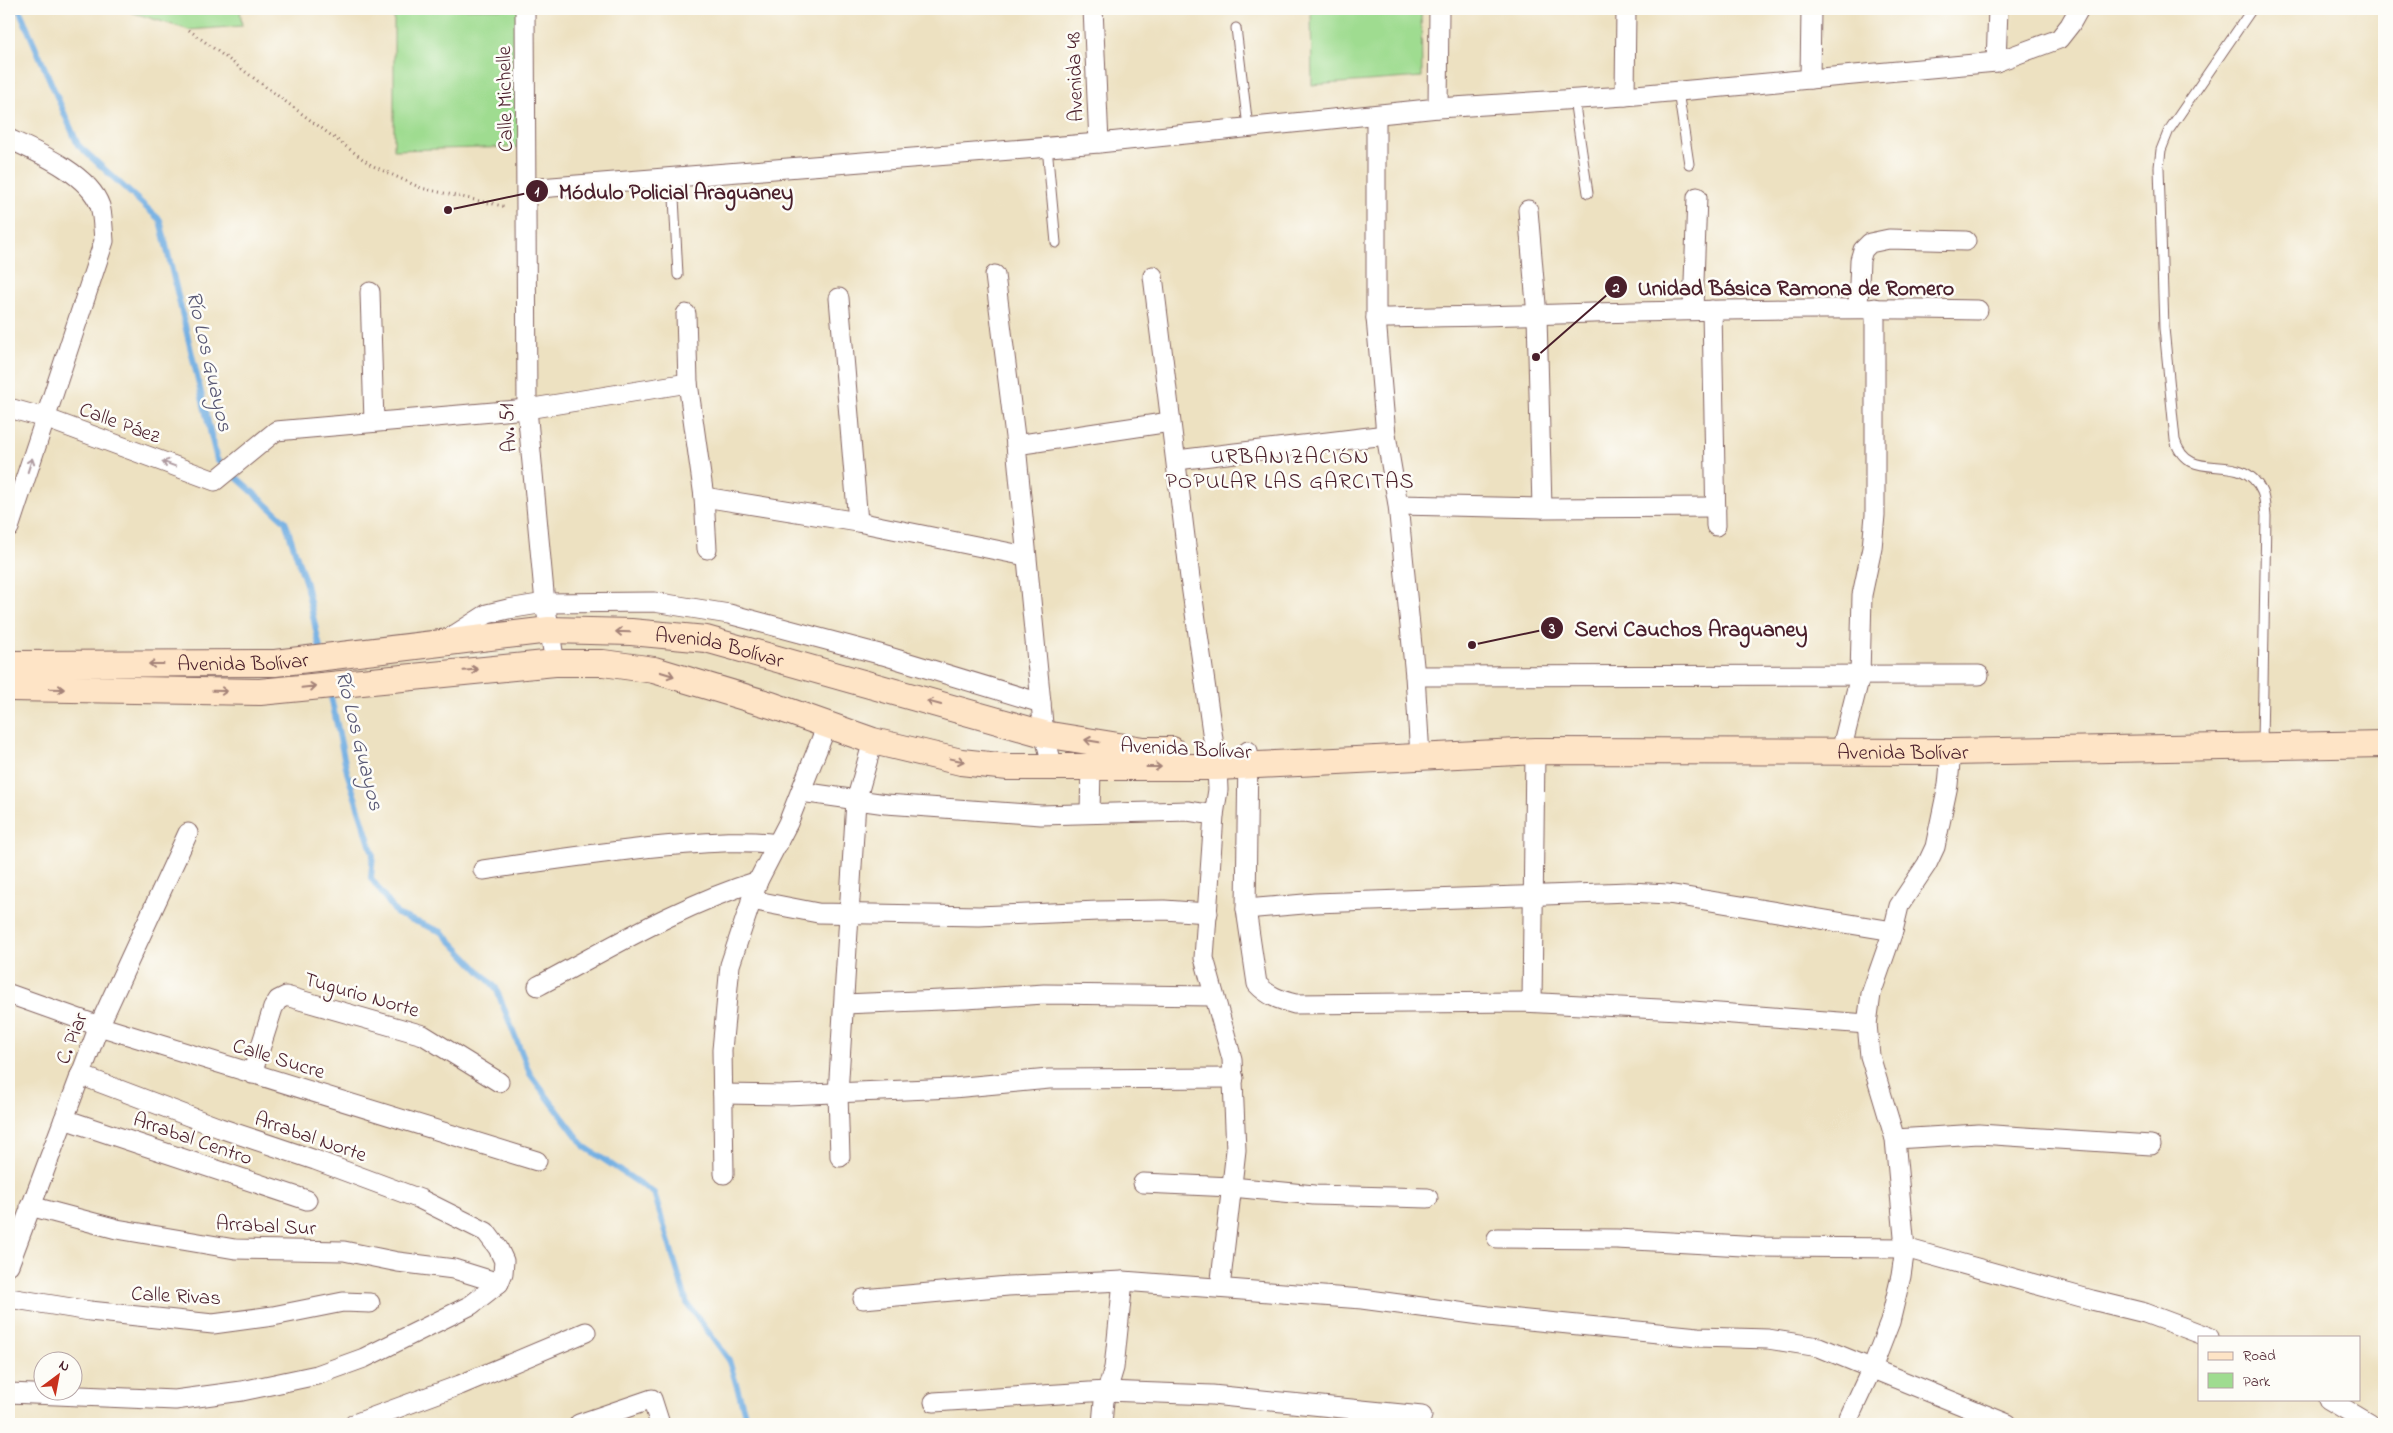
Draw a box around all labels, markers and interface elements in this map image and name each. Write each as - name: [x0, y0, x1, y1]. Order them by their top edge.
- street label: Avenida 48: [1059, 31, 1093, 122]
- street label: Calle Michelle: [490, 45, 522, 152]
- callout: Módulo Policial Araguaney: [524, 172, 803, 209]
- text: Módulo Policial Araguaney: [559, 178, 793, 211]
- text: 1: [535, 181, 540, 203]
- callout: Unidad Básica Ramona de Romero: [1603, 269, 1964, 306]
- text: Unidad Básica Ramona de Romero: [1638, 274, 1954, 306]
- text: 2: [1611, 277, 1620, 299]
- water label: Río Los Guayos: [176, 288, 240, 436]
- street label: Calle Páez: [75, 395, 164, 452]
- street label: Av. 51: [492, 402, 526, 453]
- district label: URBANIZACIÓN POPULAR LAS GARCITAS: [1165, 442, 1415, 499]
- one-way arrow: [25, 458, 35, 474]
- one-way arrow: [162, 459, 177, 468]
- callout: Servi Cauchos Araguaney: [1539, 610, 1817, 647]
- text: Servi Cauchos Araguaney: [1574, 615, 1808, 648]
- text: 3: [1548, 618, 1555, 640]
- street label: Avenida Bolívar: [654, 621, 787, 677]
- one-way arrow: [616, 627, 632, 637]
- street label: Avenida Bolívar: [177, 646, 311, 680]
- one-way arrow: [148, 659, 164, 669]
- one-way arrow: [463, 665, 479, 675]
- water label: Río Los Guayos: [325, 667, 391, 815]
- one-way arrow: [659, 670, 675, 680]
- one-way arrow: [301, 682, 317, 692]
- one-way arrow: [49, 684, 65, 694]
- one-way arrow: [212, 686, 228, 696]
- one-way arrow: [927, 698, 943, 707]
- street label: Avenida Bolívar: [1120, 732, 1253, 768]
- one-way arrow: [1084, 736, 1100, 746]
- street label: Avenida Bolívar: [1837, 739, 1969, 769]
- one-way arrow: [948, 756, 964, 766]
- one-way arrow: [1146, 762, 1162, 772]
- street label: Tugurio Norte: [300, 965, 423, 1029]
- street label: C. Piar: [49, 1008, 97, 1069]
- street label: Calle Sucre: [228, 1032, 329, 1088]
- street label: Arrabal Centro: [129, 1105, 256, 1174]
- street label: Arrabal Norte: [250, 1105, 371, 1171]
- street label: Arrabal Sur: [215, 1209, 317, 1245]
- street label: Calle Rivas: [130, 1280, 222, 1314]
- legend: [2198, 1336, 2360, 1400]
- text: Road: [2243, 1345, 2276, 1367]
- north arrow: [32, 1350, 82, 1400]
- text: N: [55, 1355, 74, 1378]
- text: Park: [2243, 1371, 2271, 1393]

